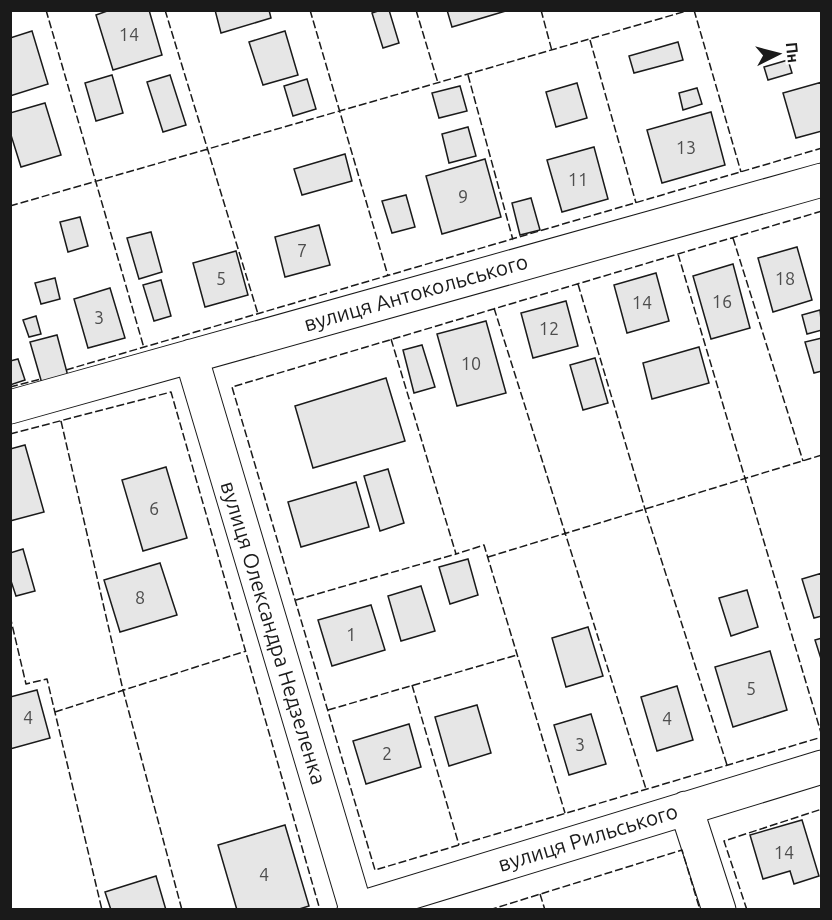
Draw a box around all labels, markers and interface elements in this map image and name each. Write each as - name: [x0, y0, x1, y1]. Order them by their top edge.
- house number: 14: [119, 24, 139, 44]
- north arrow: [748, 24, 808, 84]
- text: Пн: [783, 41, 803, 64]
- house number: 13: [676, 137, 696, 157]
- house number: 11: [568, 169, 588, 189]
- house number: 9: [458, 186, 468, 206]
- house number: 7: [297, 240, 307, 260]
- street label: вулиця Антокольського: [301, 249, 530, 336]
- house number: 5: [216, 268, 226, 288]
- house number: 18: [775, 268, 795, 288]
- house number: 16: [712, 291, 732, 311]
- house number: 14: [632, 292, 652, 312]
- house number: 3: [94, 307, 104, 327]
- house number: 12: [539, 318, 559, 338]
- house number: 10: [461, 353, 481, 373]
- street label: вулиця Олександра Недзеленка: [216, 478, 332, 787]
- house number: 6: [149, 498, 159, 518]
- house number: 8: [135, 587, 145, 607]
- house number: 1: [346, 624, 356, 644]
- house number: 5: [746, 678, 756, 698]
- house number: 4: [23, 707, 33, 727]
- house number: 4: [662, 708, 672, 728]
- house number: 3: [575, 734, 585, 754]
- house number: 2: [382, 743, 392, 763]
- street label: вулиця Рильського: [495, 798, 680, 876]
- house number: 14: [774, 842, 794, 862]
- house number: 4: [259, 864, 269, 884]

